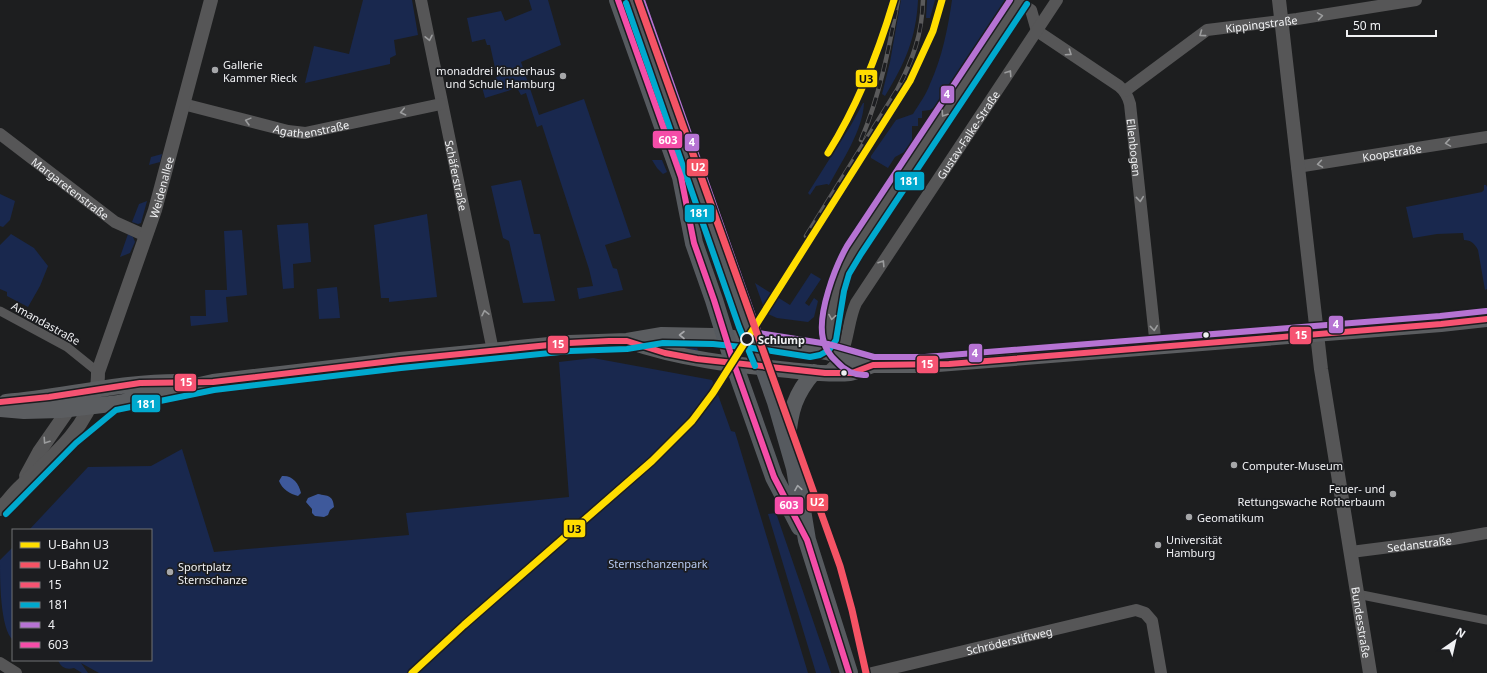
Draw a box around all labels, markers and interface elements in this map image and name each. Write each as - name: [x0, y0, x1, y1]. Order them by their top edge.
- street label: Kippingstraße: [1224, 12, 1298, 35]
- one-way arrow: [1317, 12, 1323, 21]
- scale bar: [1347, 12, 1436, 38]
- text: 50 m: [1353, 17, 1381, 34]
- one-way arrow: [1199, 29, 1206, 37]
- one-way arrow: [424, 35, 432, 41]
- one-way arrow: [1065, 48, 1072, 55]
- place label: Gallerie Kammer Rieck: [223, 57, 297, 85]
- place label: monaddrei Kinderhaus und Schule Hamburg: [436, 63, 555, 91]
- marker: Gallerie Kammer Rieck: [210, 65, 220, 75]
- line badge: U3: [855, 69, 878, 88]
- one-way arrow: [1004, 70, 1012, 77]
- marker: monaddrei Kinderhaus und Schule Hamburg: [558, 71, 568, 81]
- text: U3: [859, 71, 873, 86]
- line badge: 4: [940, 85, 955, 104]
- text: 4: [944, 86, 951, 101]
- street label: Gustav-Falke-Straße: [933, 87, 1003, 182]
- one-way arrow: [400, 107, 406, 115]
- one-way arrow: [941, 110, 949, 117]
- street label: Agathenstraße: [272, 116, 350, 141]
- one-way arrow: [245, 117, 252, 126]
- street label: Ellenbogen: [1124, 118, 1145, 177]
- line badge: 603: [652, 130, 683, 149]
- text: 603: [659, 132, 677, 147]
- line badge: 4: [684, 133, 700, 152]
- text: 4: [689, 134, 696, 149]
- one-way arrow: [1445, 138, 1452, 147]
- street label: Schäferstraße: [442, 139, 472, 212]
- street label: Koopstraße: [1361, 140, 1423, 164]
- street label: Margaretenstraße: [29, 154, 113, 223]
- street label: Weidenallee: [145, 155, 176, 220]
- line badge: U2: [686, 158, 709, 177]
- text: U2: [691, 159, 705, 174]
- one-way arrow: [1317, 159, 1323, 168]
- line badge: 181: [894, 171, 925, 191]
- text: 181: [900, 173, 918, 188]
- one-way arrow: [1136, 195, 1145, 202]
- line badge: 181: [684, 204, 715, 223]
- text: 181: [690, 205, 708, 220]
- one-way arrow: [878, 260, 885, 267]
- street label: Amandastraße: [9, 298, 83, 348]
- one-way arrow: [481, 310, 490, 316]
- one-way arrow: [828, 314, 837, 320]
- line badge: 4: [1328, 315, 1344, 334]
- text: 4: [1333, 316, 1340, 331]
- one-way arrow: [1150, 325, 1159, 331]
- line badge: 15: [1289, 326, 1312, 345]
- text: 15: [1295, 327, 1307, 342]
- unlabelled marker: [1201, 330, 1211, 340]
- one-way arrow: [679, 331, 685, 339]
- marker: Schlump: [740, 332, 754, 346]
- place label: Schlump: [758, 332, 805, 347]
- line badge: 15: [547, 335, 569, 354]
- text: 15: [552, 336, 564, 351]
- line badge: 4: [968, 343, 983, 363]
- text: 4: [972, 345, 979, 360]
- line badge: 15: [916, 355, 939, 374]
- text: 15: [921, 356, 933, 371]
- unlabelled marker: [839, 368, 849, 378]
- line badge: 15: [174, 373, 197, 392]
- text: 15: [180, 374, 192, 389]
- line badge: 181: [131, 394, 161, 413]
- text: 181: [137, 396, 155, 411]
- one-way arrow: [44, 437, 51, 444]
- place label: Computer-Museum: [1242, 458, 1343, 473]
- marker: Computer-Museum: [1229, 460, 1239, 470]
- place label: Feuer- und Rettungswache Rotherbaum: [1237, 481, 1385, 509]
- one-way arrow: [794, 485, 803, 491]
- marker: Feuer- und Rettungswache Rotherbaum: [1388, 489, 1398, 499]
- line badge: U2: [806, 493, 829, 512]
- text: U2: [810, 494, 824, 509]
- line badge: 603: [774, 496, 804, 515]
- text: 603: [780, 497, 798, 512]
- place label: Geomatikum: [1197, 510, 1264, 525]
- marker: Geomatikum: [1184, 512, 1194, 522]
- line badge: U3: [563, 519, 586, 538]
- text: U3: [567, 521, 581, 536]
- legend: [12, 529, 152, 661]
- place label: Universität Hamburg: [1166, 532, 1222, 560]
- street label: Sedanstraße: [1386, 532, 1453, 555]
- text: U-Bahn U3: [48, 536, 109, 553]
- marker: Universität Hamburg: [1153, 540, 1163, 550]
- text: U-Bahn U2: [48, 556, 109, 573]
- park label: Sternschanzenpark: [608, 556, 708, 571]
- place label: Sportplatz Sternschanze: [178, 559, 247, 587]
- marker: Sportplatz Sternschanze: [165, 567, 175, 577]
- text: 15: [48, 576, 62, 593]
- street label: Bundesstraße: [1349, 586, 1375, 659]
- text: 181: [48, 596, 69, 613]
- text: 4: [48, 616, 55, 633]
- north arrow: [1435, 621, 1475, 661]
- street label: Schröderstiftweg: [965, 623, 1054, 658]
- text: N: [1453, 624, 1469, 641]
- text: 603: [48, 636, 69, 653]

